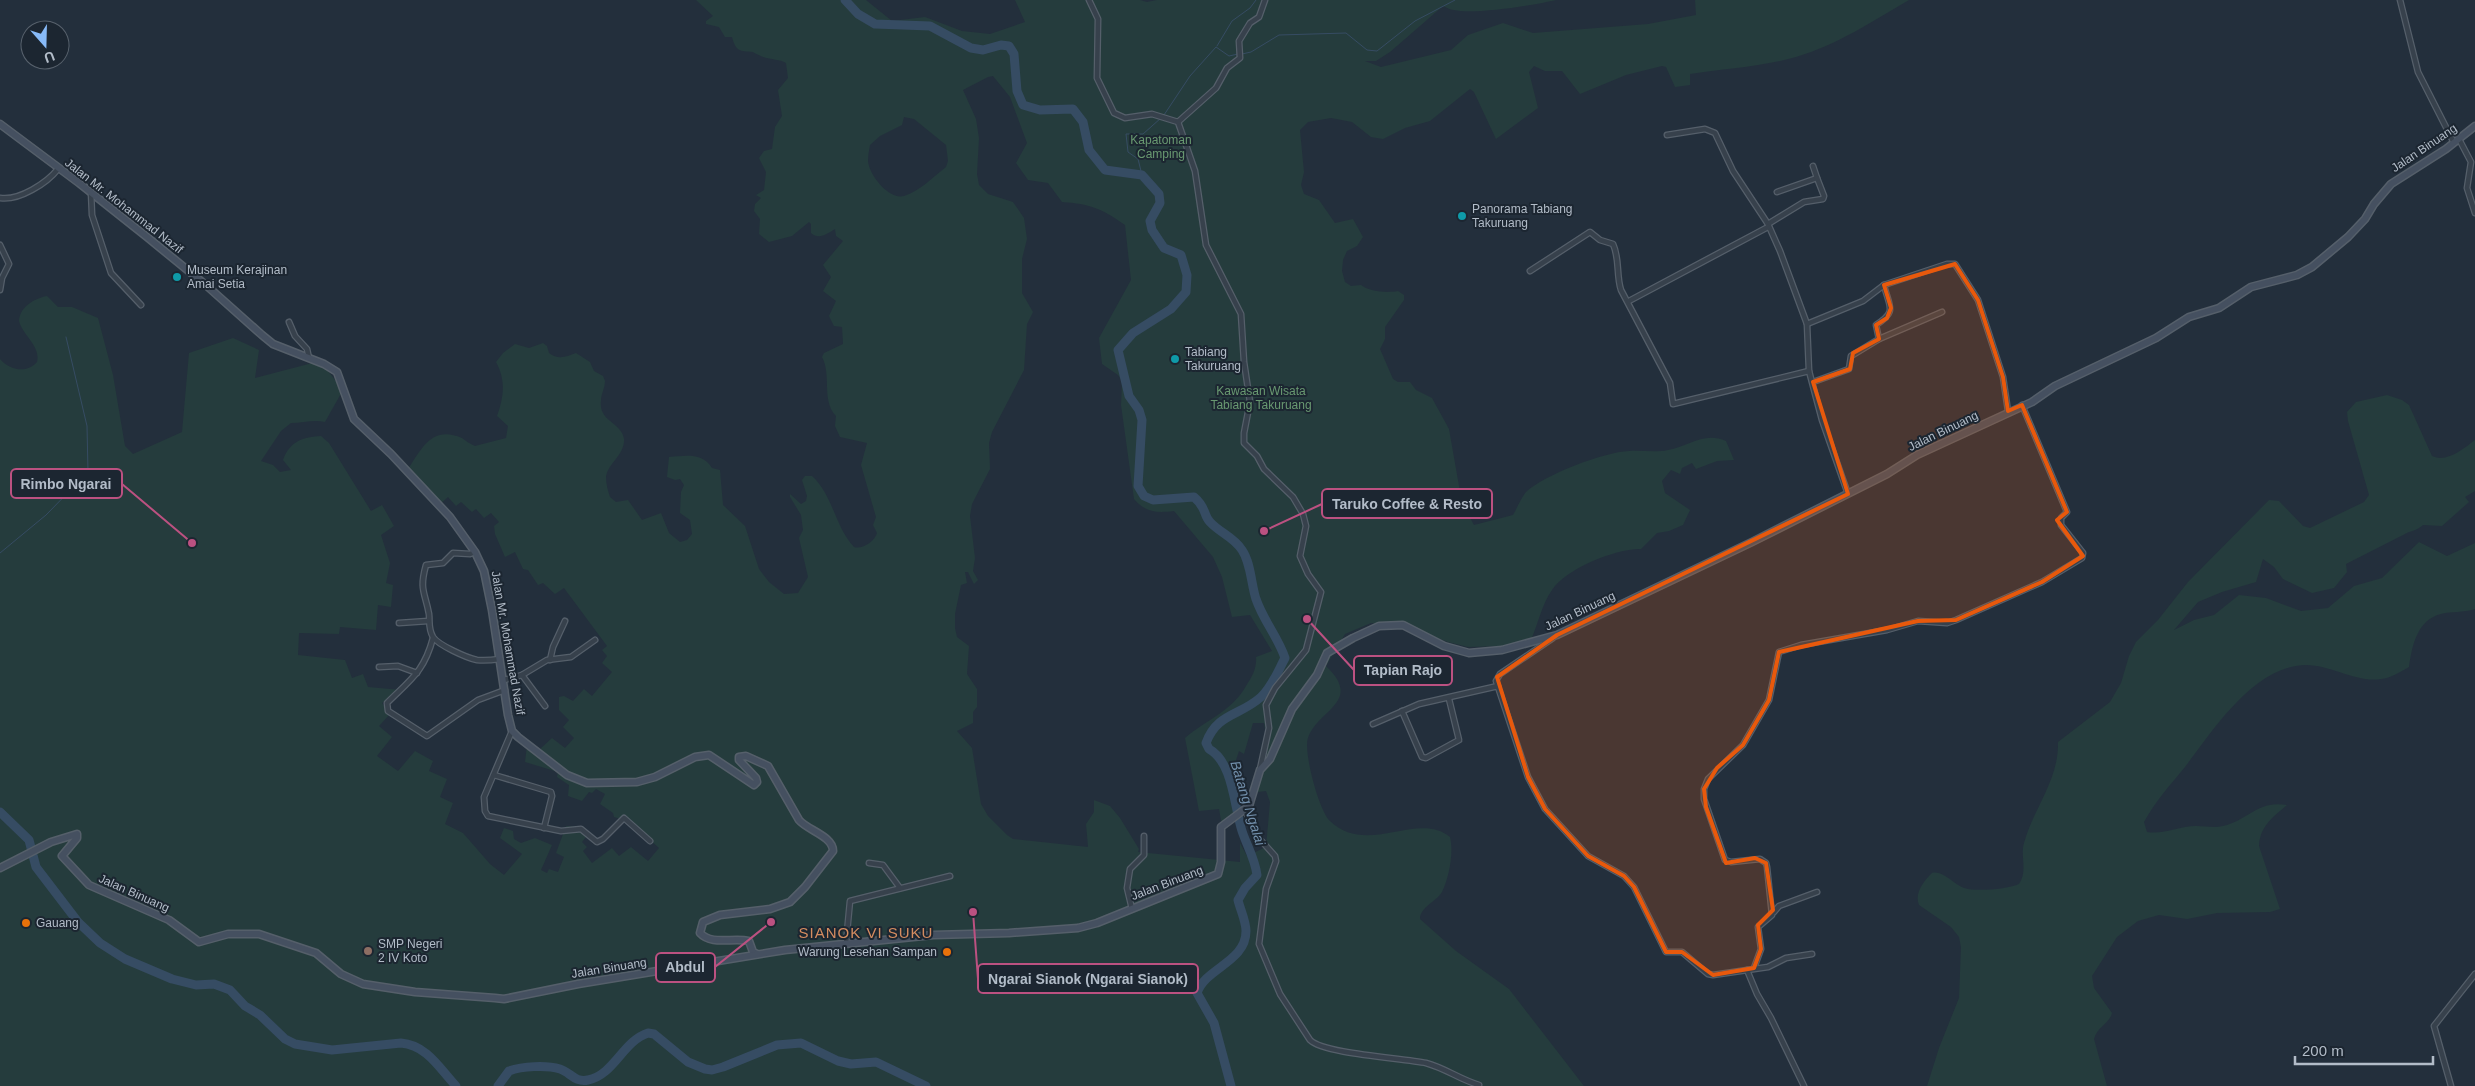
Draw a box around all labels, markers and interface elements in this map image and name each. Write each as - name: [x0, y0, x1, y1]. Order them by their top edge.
- north arrow: [20, 20, 70, 70]
- text: U: [42, 48, 57, 66]
- street label: Jalan Binuang: [2389, 121, 2459, 175]
- park label: Kapatoman Camping: [1130, 133, 1192, 161]
- street label: Jalan Mr. Mohammad Nazif: [62, 156, 186, 257]
- place label: Panorama Tabiang Takuruang: [1472, 202, 1573, 230]
- marker: Panorama Tabiang Takuruang: [1456, 210, 1468, 222]
- place label: Museum Kerajinan Amai Setia: [187, 263, 287, 291]
- marker: Museum Kerajinan Amai Setia: [171, 271, 183, 283]
- place label: Tabiang Takuruang: [1185, 345, 1241, 373]
- marker: Tabiang Takuruang: [1169, 353, 1181, 365]
- park label: Kawasan Wisata Tabiang Takuruang: [1210, 384, 1312, 412]
- street label: Jalan Binuang: [1906, 408, 1980, 454]
- callout: Rimbo Ngarai: [11, 469, 122, 498]
- text: Rimbo Ngarai: [20, 476, 112, 492]
- callout: Taruko Coffee & Resto: [1322, 489, 1492, 518]
- text: Taruko Coffee & Resto: [1332, 496, 1482, 512]
- street label: Jalan Mr. Mohammad Nazif: [488, 570, 528, 717]
- street label: Jalan Binuang: [1543, 589, 1617, 633]
- callout: Tapian Rajo: [1354, 656, 1452, 685]
- text: Tapian Rajo: [1364, 662, 1442, 678]
- water label: Batang Ngalai: [1227, 759, 1269, 848]
- street label: Jalan Binuang: [1129, 863, 1205, 903]
- street label: Jalan Binuang: [96, 871, 172, 915]
- place label: Gauang: [36, 916, 79, 930]
- marker: Gauang: [20, 917, 32, 929]
- district label: SIANOK VI SUKU: [799, 924, 933, 941]
- place label: SMP Negeri 2 IV Koto: [378, 937, 442, 965]
- marker: SMP Negeri 2 IV Koto: [362, 945, 374, 957]
- place label: Warung Lesehan Sampan: [798, 945, 937, 959]
- marker: Warung Lesehan Sampan: [941, 946, 953, 958]
- callout: Abdul: [656, 953, 715, 982]
- street label: Jalan Binuang: [570, 955, 648, 981]
- text: Abdul: [665, 959, 705, 975]
- callout: Ngarai Sianok (Ngarai Sianok): [978, 964, 1198, 993]
- text: Ngarai Sianok (Ngarai Sianok): [988, 971, 1188, 987]
- scale bar: [2295, 1034, 2432, 1066]
- text: 200 m: [2302, 1042, 2344, 1059]

